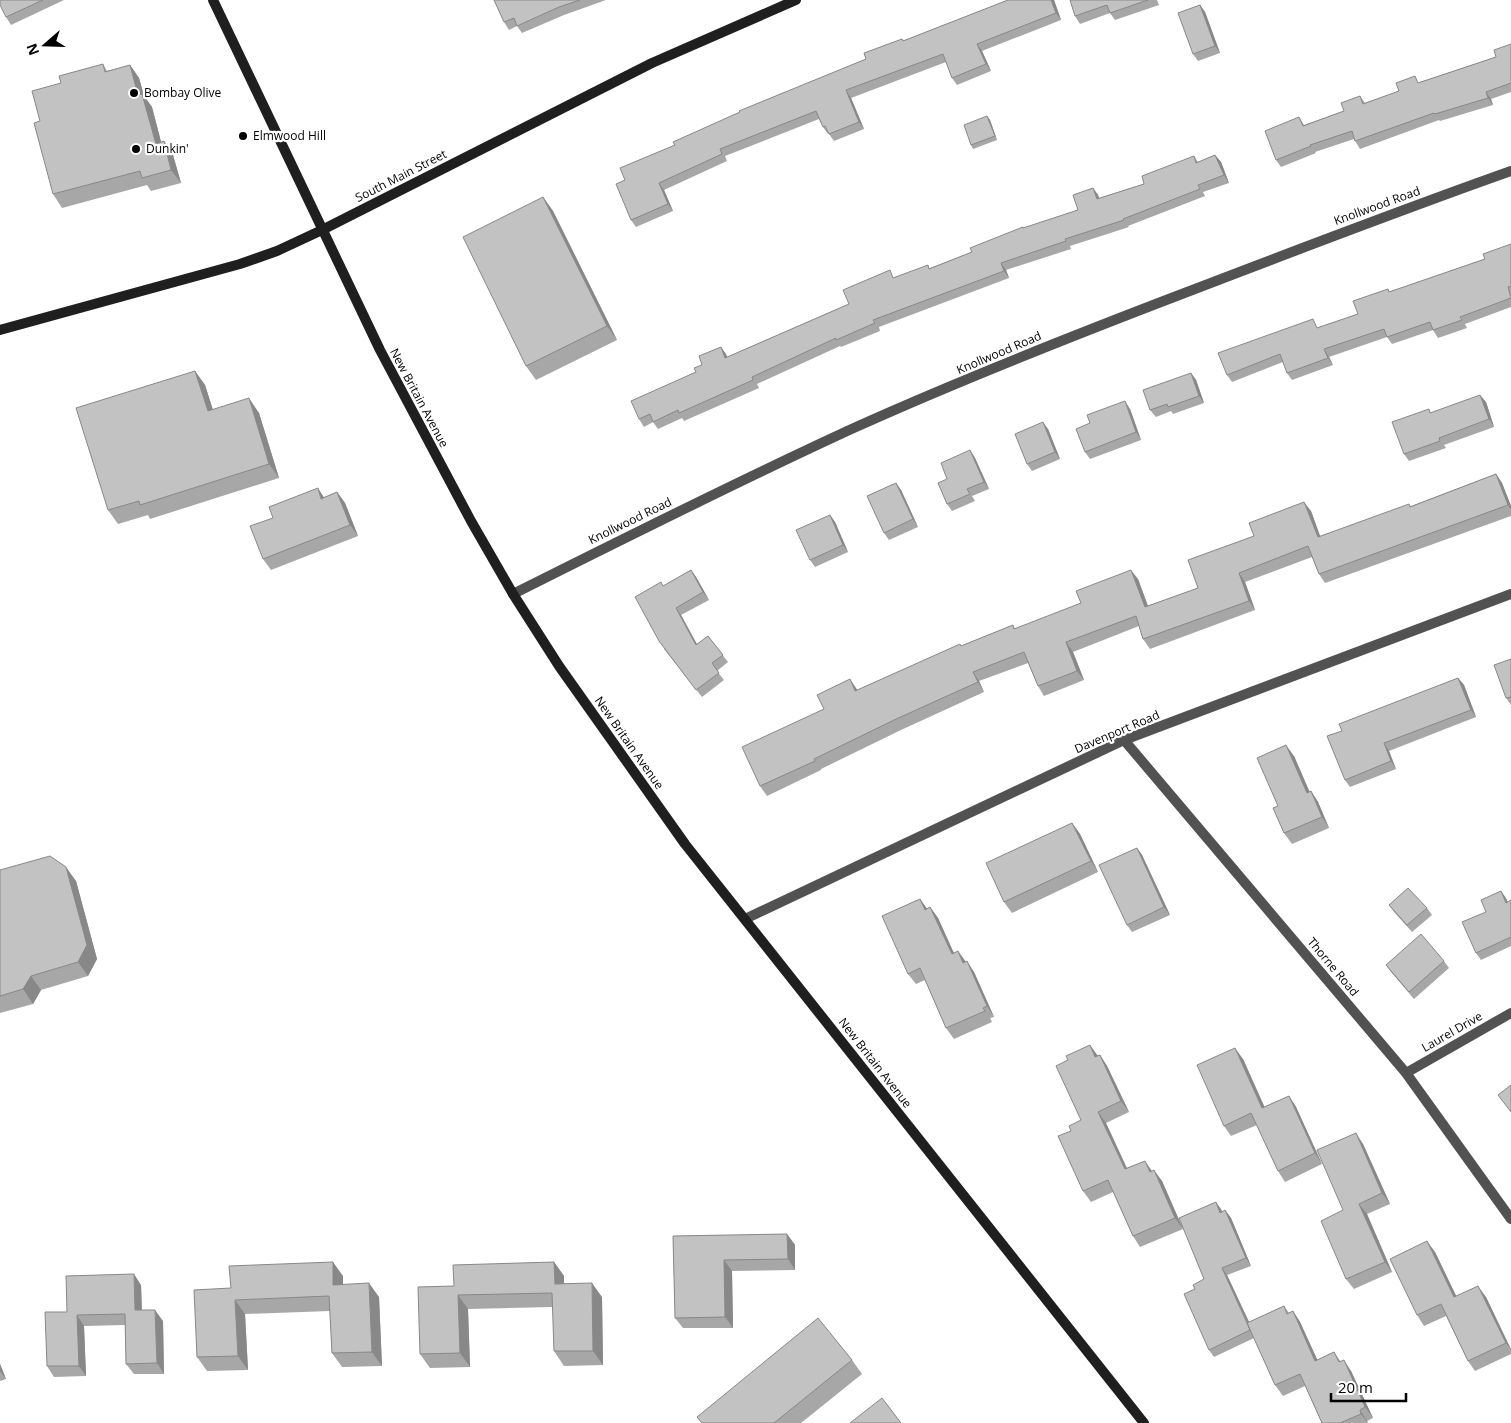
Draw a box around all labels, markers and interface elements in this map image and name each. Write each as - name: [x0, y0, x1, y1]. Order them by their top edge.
- north arrow: [20, 20, 70, 70]
- text: N: [21, 41, 43, 58]
- place label: Bombay Olive: [144, 84, 222, 101]
- marker: Bombay Olive: [128, 87, 140, 99]
- place label: Elmwood Hill: [253, 127, 326, 144]
- marker: Elmwood Hill: [237, 130, 249, 142]
- place label: Dunkin': [146, 140, 189, 157]
- marker: Dunkin': [130, 143, 142, 155]
- street label: South Main Street: [352, 145, 449, 206]
- street label: Knollwood Road: [1331, 182, 1422, 229]
- street label: Knollwood Road: [954, 327, 1044, 378]
- street label: New Britain Avenue: [386, 345, 453, 451]
- street label: Knollwood Road: [585, 493, 674, 548]
- street label: New Britain Avenue: [591, 693, 668, 793]
- street label: Davenport Road: [1072, 706, 1162, 757]
- street label: Thorne Road: [1304, 934, 1363, 1000]
- street label: Laurel Drive: [1418, 1007, 1485, 1056]
- street label: New Britain Avenue: [835, 1014, 916, 1112]
- scale bar: [1331, 1370, 1406, 1402]
- text: 20 m: [1338, 1377, 1373, 1397]

